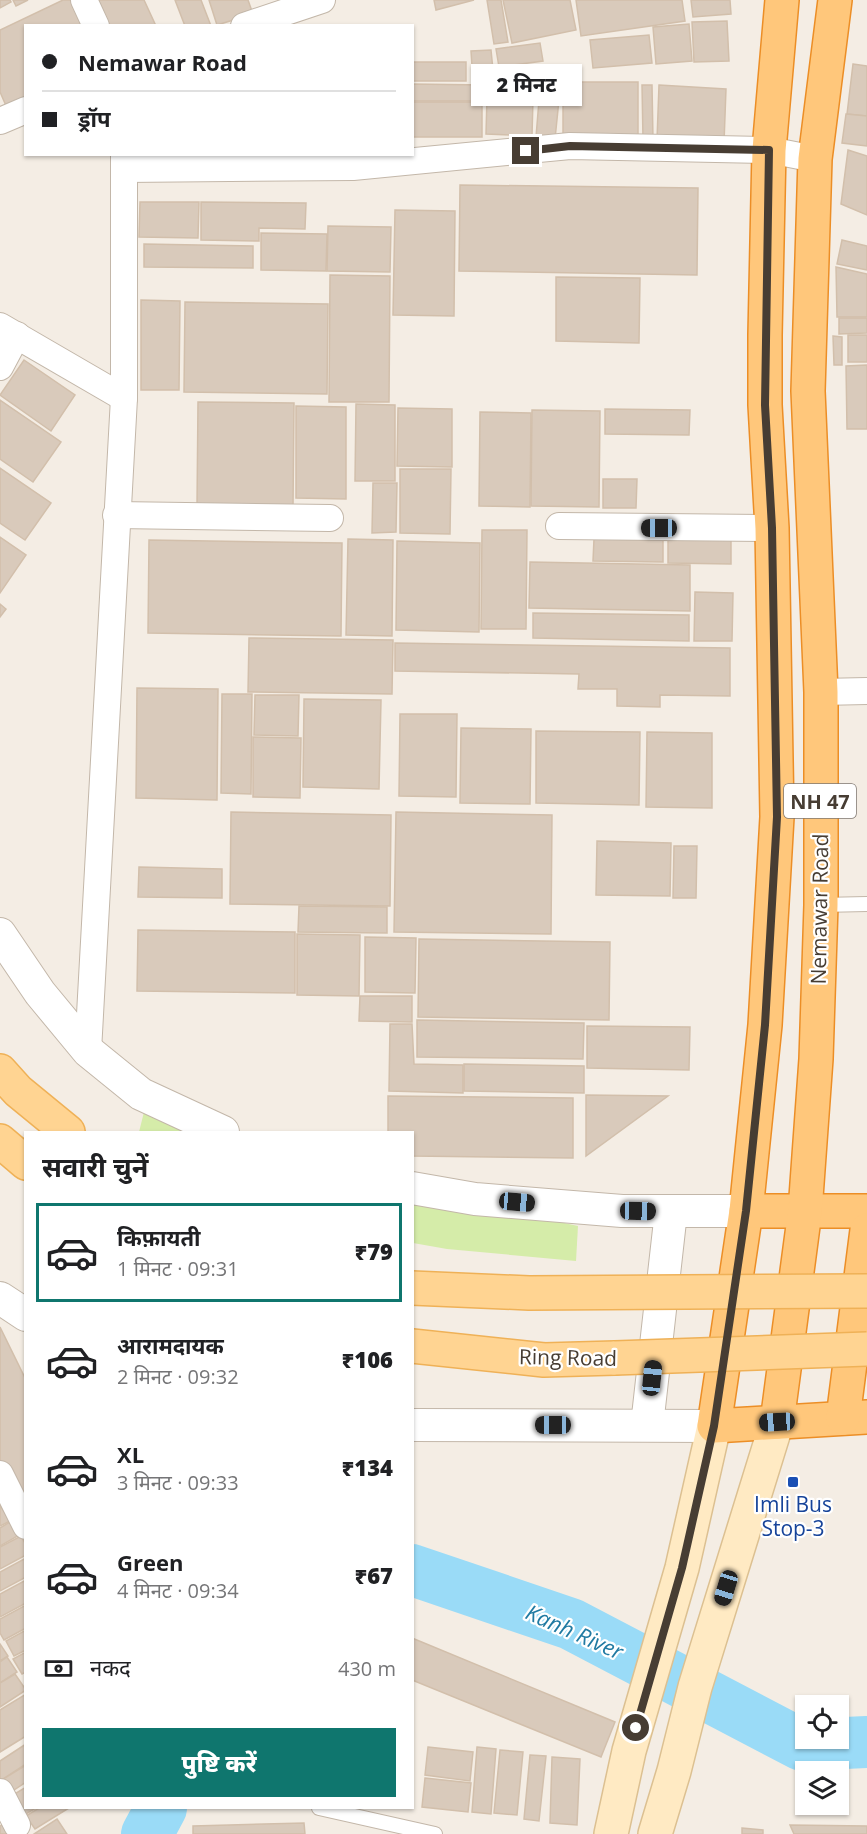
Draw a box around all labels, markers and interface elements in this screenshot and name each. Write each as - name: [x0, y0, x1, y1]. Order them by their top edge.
- text: Nemawar Road: [78, 47, 247, 77]
- callout: 2 मिनट: [470, 64, 582, 106]
- text: 2 मिनट: [497, 71, 556, 98]
- text: ड्रॉप: [78, 103, 111, 133]
- route end: [512, 137, 539, 164]
- car: [641, 519, 677, 537]
- road number: NH 47: [784, 784, 856, 818]
- street label: Nemawar Road: [804, 833, 834, 985]
- text: सवारी चुनें: [42, 1148, 148, 1185]
- car: [498, 1191, 536, 1213]
- car: [620, 1202, 656, 1220]
- text: किफ़ायती: [117, 1222, 201, 1252]
- icon: car: [45, 1226, 99, 1280]
- text: ₹79: [355, 1236, 393, 1266]
- text: 1 मिनट · 09:31: [117, 1255, 239, 1282]
- text: आरामदायक: [117, 1330, 224, 1360]
- icon: car: [45, 1334, 99, 1388]
- street label: Ring Road: [519, 1342, 617, 1372]
- text: ₹106: [342, 1344, 393, 1374]
- car: [641, 1359, 663, 1397]
- text: 2 मिनट · 09:32: [117, 1363, 239, 1390]
- car: [759, 1412, 795, 1432]
- car: [535, 1416, 571, 1434]
- text: XL: [117, 1439, 144, 1469]
- icon: car: [45, 1442, 99, 1496]
- text: ₹134: [342, 1452, 393, 1482]
- text: 3 मिनट · 09:33: [117, 1469, 239, 1496]
- marker: Imli Bus Stop-3: [786, 1475, 800, 1489]
- place label: Imli Bus Stop-3: [754, 1490, 832, 1542]
- text: Green: [117, 1547, 183, 1577]
- icon: car: [45, 1550, 99, 1604]
- text: ₹67: [355, 1560, 393, 1590]
- car: [712, 1568, 740, 1608]
- text: 4 मिनट · 09:34: [117, 1577, 239, 1604]
- water label: Kanh River: [522, 1596, 630, 1666]
- icon: cash: [42, 1652, 75, 1685]
- text: नकद: [90, 1652, 131, 1682]
- text: 430 m: [338, 1655, 396, 1682]
- map controls: [795, 1695, 849, 1815]
- button: locate: [795, 1695, 849, 1749]
- route start: [622, 1714, 649, 1741]
- button: पुष्टि करें: [42, 1728, 396, 1797]
- button: layers: [795, 1761, 849, 1815]

